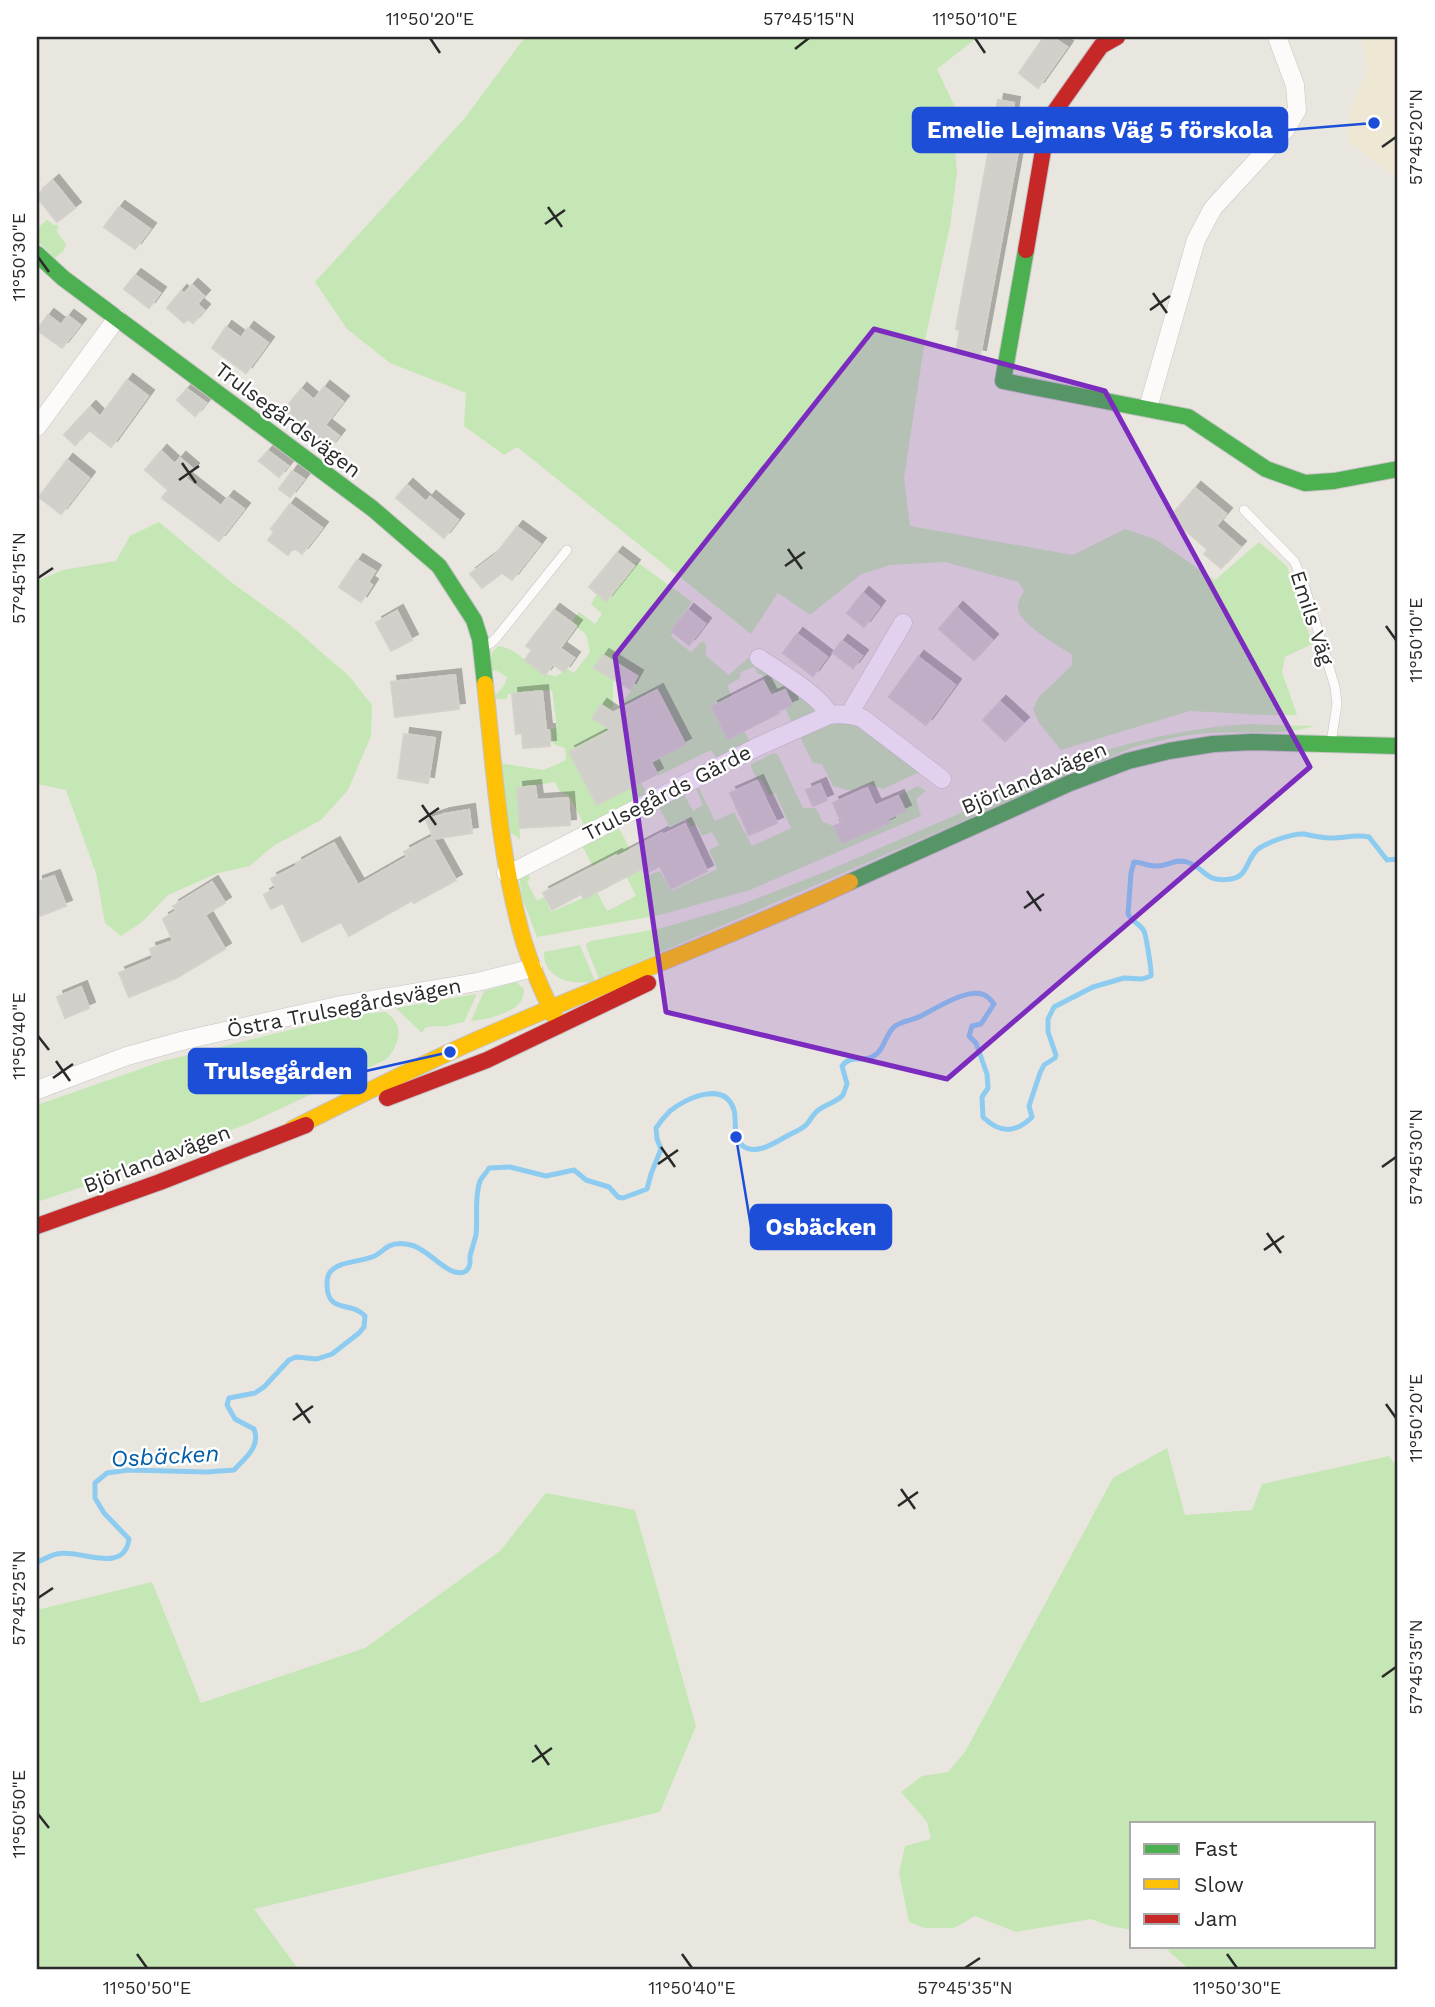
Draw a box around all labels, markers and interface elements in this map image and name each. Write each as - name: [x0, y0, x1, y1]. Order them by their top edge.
- text: 11°50'20"E: [386, 8, 474, 29]
- text: 57°45'15"N: [763, 8, 855, 29]
- text: 11°50'10"E: [932, 8, 1018, 29]
- text: 57°45'20"N: [1405, 89, 1426, 185]
- callout: Emelie Lejmans Väg 5 förskola: [913, 108, 1287, 152]
- text: Emelie Lejmans Väg 5 förskola: [927, 117, 1274, 144]
- text: 11°50'30"E: [8, 213, 29, 301]
- street label: Trulsegårdsvägen: [210, 357, 366, 483]
- text: 57°45'15"N: [8, 532, 29, 624]
- street label: Emils Väg: [1285, 567, 1340, 669]
- text: 11°50'10"E: [1405, 597, 1426, 683]
- street label: Björlandavägen: [957, 736, 1110, 819]
- street label: Trulsegårds Gärde: [578, 739, 755, 846]
- street label: Östra Trulsegårdsvägen: [225, 973, 463, 1043]
- text: 11°50'40"E: [8, 992, 29, 1080]
- callout: Trulsegården: [189, 1049, 366, 1093]
- text: Trulsegården: [204, 1058, 352, 1085]
- text: 57°45'30"N: [1405, 1109, 1426, 1205]
- street label: Björlandavägen: [80, 1119, 234, 1198]
- callout: Osbäcken: [751, 1205, 891, 1249]
- text: Osbäcken: [765, 1214, 877, 1241]
- text: 11°50'20"E: [1405, 1374, 1426, 1462]
- water label: Osbäcken: [110, 1440, 220, 1473]
- text: 57°45'25"N: [8, 1550, 29, 1646]
- text: 57°45'35"N: [1405, 1619, 1426, 1715]
- text: 11°50'50"E: [8, 1770, 29, 1858]
- legend: [1130, 1822, 1376, 1948]
- text: Fast: [1194, 1836, 1238, 1861]
- text: Slow: [1194, 1872, 1244, 1897]
- text: Jam: [1194, 1906, 1237, 1931]
- text: 11°50'50"E: [103, 1977, 191, 1998]
- text: 11°50'40"E: [648, 1977, 736, 1998]
- text: 57°45'35"N: [917, 1977, 1013, 1998]
- text: 11°50'30"E: [1193, 1977, 1281, 1998]

